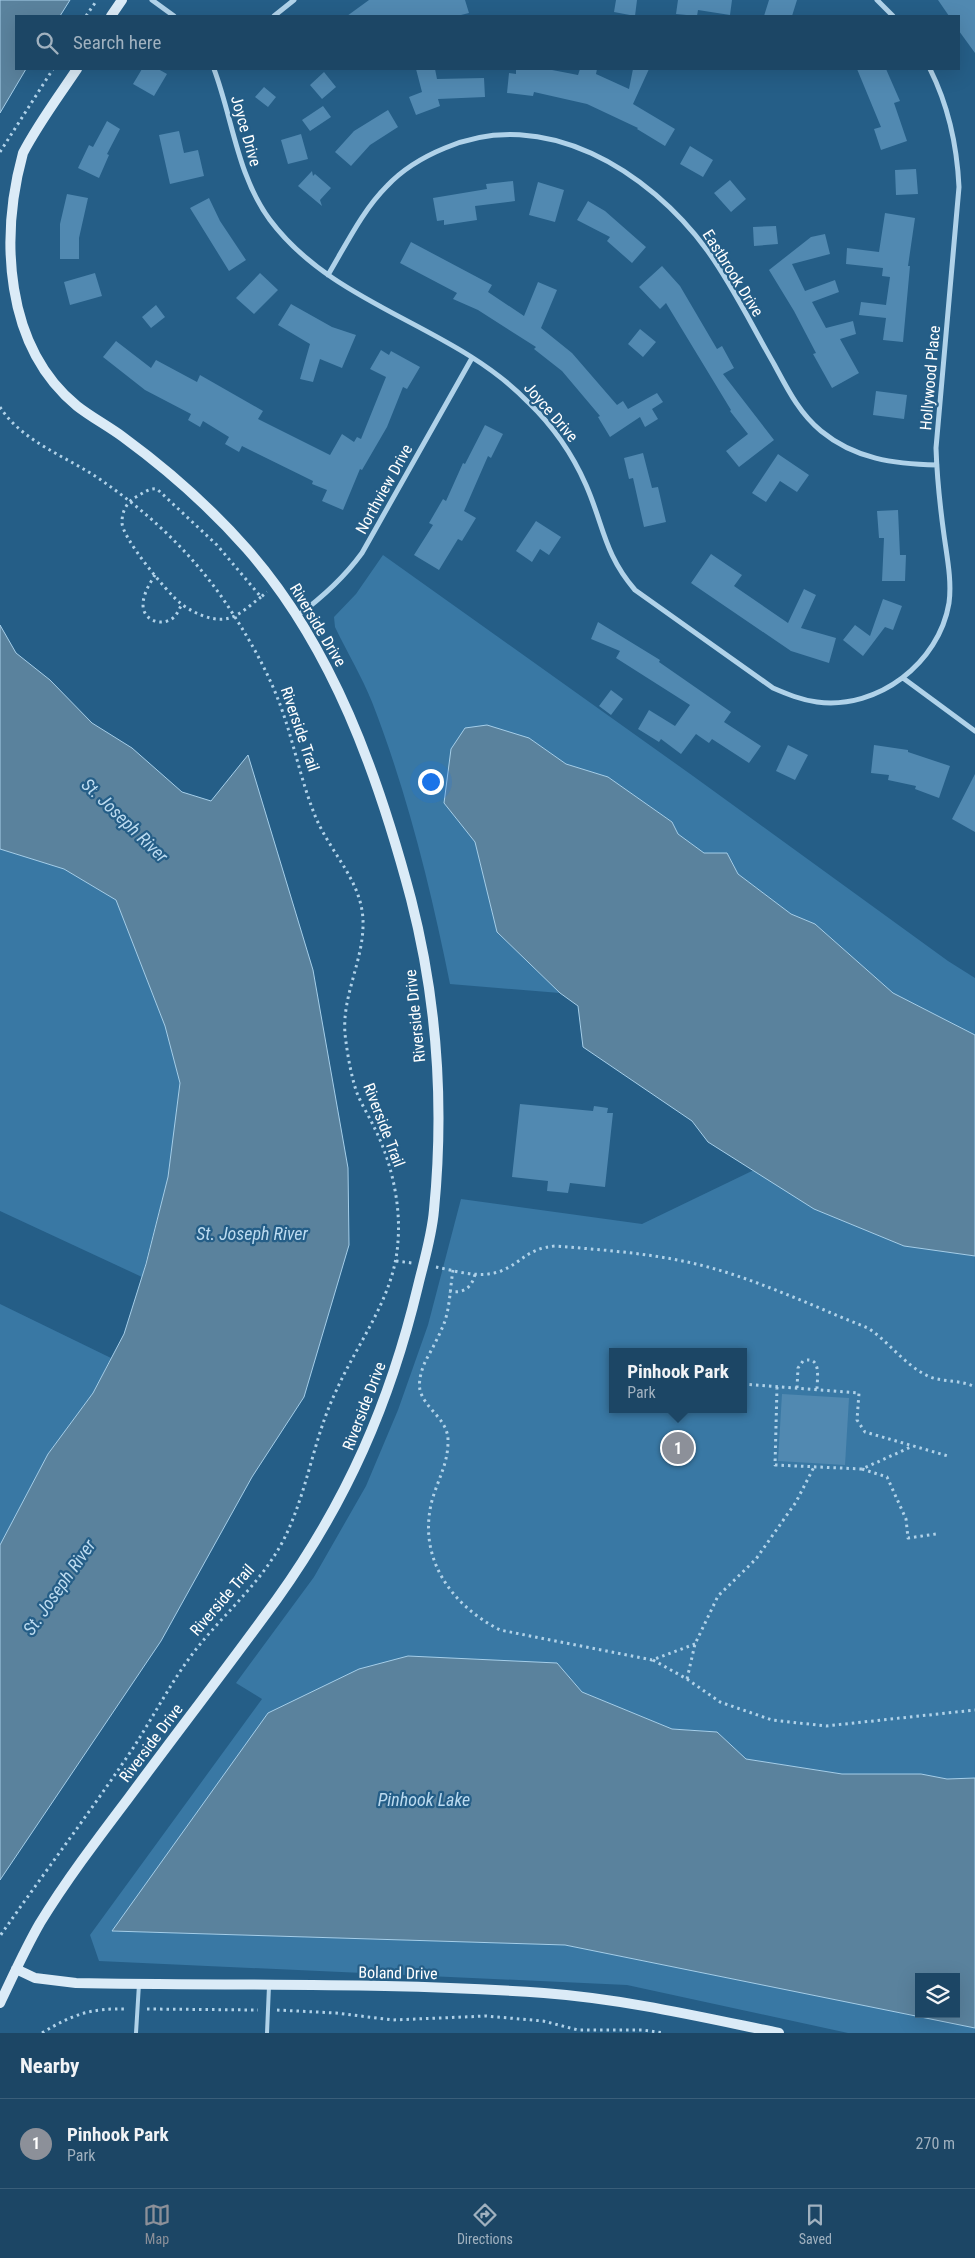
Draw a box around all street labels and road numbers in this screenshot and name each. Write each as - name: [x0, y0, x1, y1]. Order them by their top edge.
- street label: Joyce Drive: [227, 93, 265, 169]
- street label: Eastbrook Drive: [699, 226, 767, 320]
- street label: Hollywood Place: [916, 325, 944, 431]
- street label: Joyce Drive: [520, 378, 582, 446]
- street label: Northview Drive: [352, 441, 416, 537]
- street label: Riverside Drive: [286, 580, 350, 670]
- street label: Riverside Trail: [277, 684, 323, 774]
- street label: Riverside Drive: [401, 969, 429, 1063]
- street label: Riverside Trail: [359, 1080, 409, 1170]
- street label: Riverside Drive: [338, 1359, 390, 1453]
- street label: Riverside Trail: [186, 1560, 258, 1640]
- street label: Riverside Drive: [115, 1700, 187, 1786]
- street label: Boland Drive: [358, 1963, 438, 1983]

